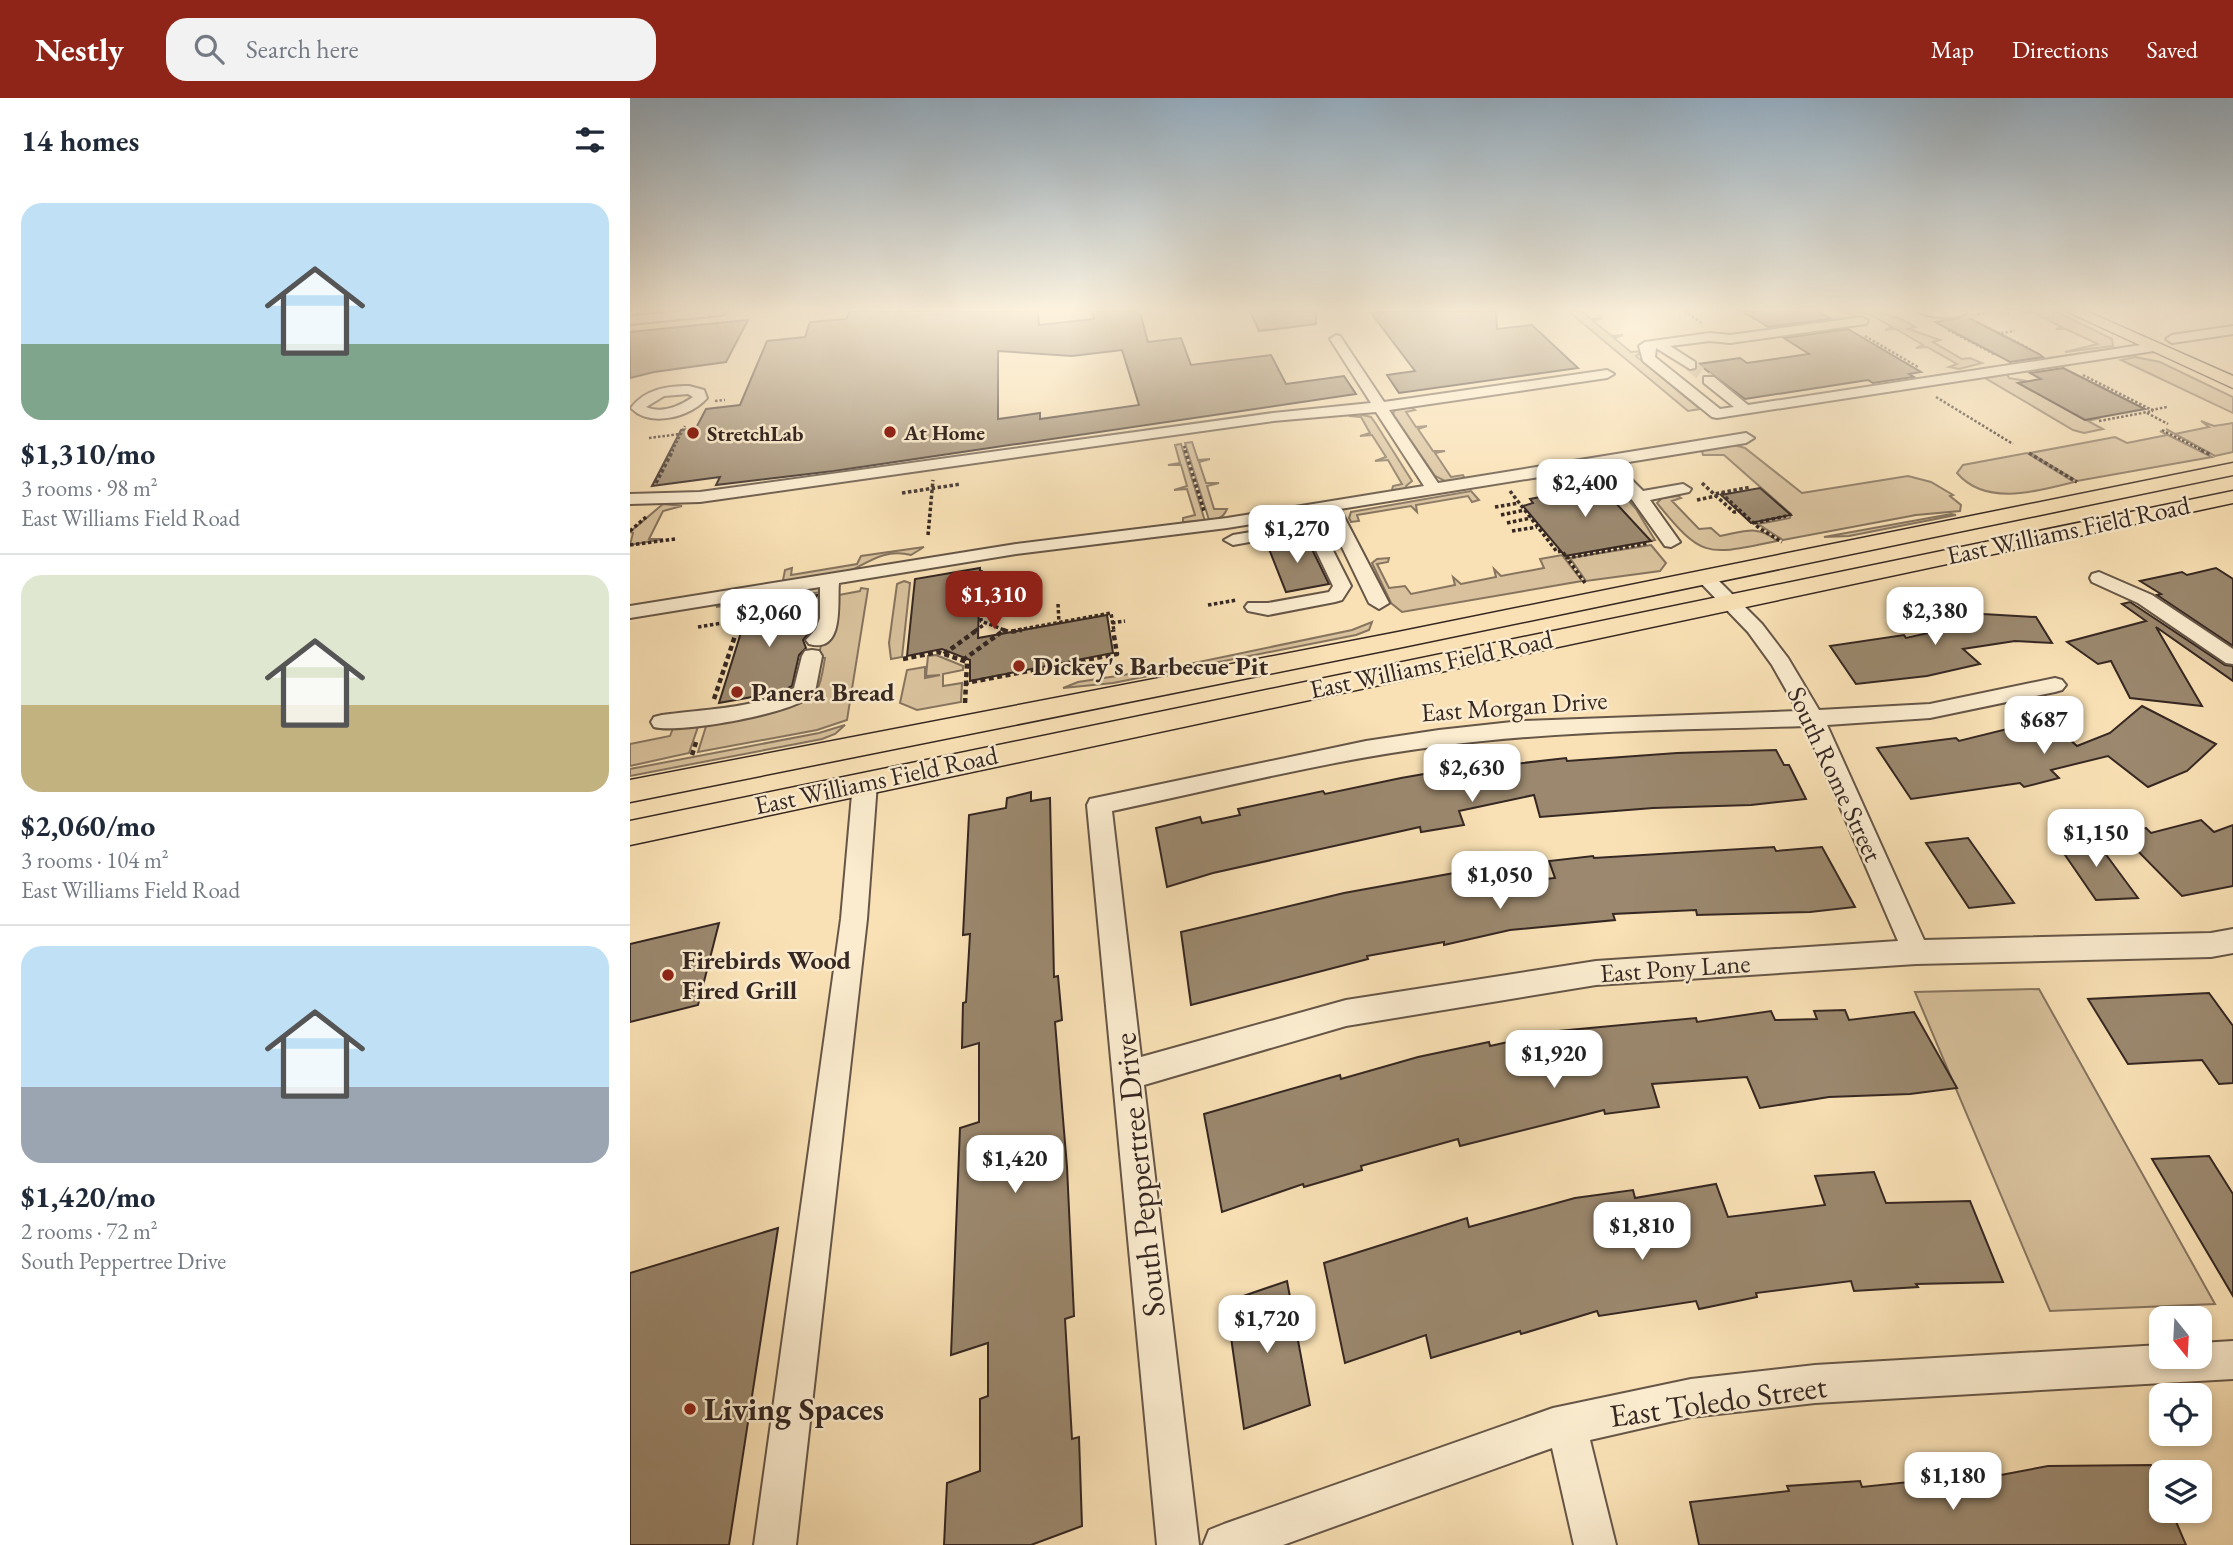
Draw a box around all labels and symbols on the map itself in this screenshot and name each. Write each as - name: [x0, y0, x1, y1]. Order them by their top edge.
- place label: At Home: [903, 419, 985, 446]
- place label: StretchLab: [707, 420, 803, 447]
- marker: At Home: [882, 424, 898, 440]
- marker: StretchLab: [685, 425, 701, 441]
- pin: $2,400: [1528, 460, 1642, 519]
- street label: East Williams Field Road: [1943, 487, 2194, 572]
- pin: $1,270: [1240, 505, 1354, 565]
- pin: $1,310: [937, 572, 1051, 631]
- pin: $2,380: [1878, 588, 1992, 647]
- pin: $2,060: [712, 589, 826, 649]
- street label: East Williams Field Road: [1306, 621, 1557, 706]
- place label: Dickey's Barbecue Pit: [1033, 649, 1269, 683]
- marker: Dickey's Barbecue Pit: [1011, 658, 1027, 674]
- place label: Panera Bread: [751, 675, 895, 709]
- street label: South Rome Street: [1780, 681, 1890, 867]
- street label: East Morgan Drive: [1420, 683, 1608, 729]
- marker: Panera Bread: [729, 684, 745, 700]
- pin: $687: [2003, 696, 2085, 756]
- street label: East Williams Field Road: [751, 737, 1002, 822]
- pin: $2,630: [1415, 744, 1529, 804]
- pin: $1,150: [2039, 810, 2153, 869]
- pin: $1,050: [1443, 852, 1557, 911]
- place label: Firebirds Wood Fired Grill: [682, 943, 852, 1007]
- street label: East Pony Lane: [1599, 946, 1751, 990]
- marker: Firebirds Wood Fired Grill: [660, 967, 676, 983]
- pin: $1,920: [1497, 1030, 1611, 1090]
- street label: South Peppertree Drive: [1103, 1031, 1175, 1319]
- pin: $1,420: [958, 1136, 1072, 1195]
- pin: $1,810: [1585, 1202, 1699, 1262]
- pin: $1,720: [1210, 1296, 1324, 1355]
- north arrow: [2149, 1306, 2212, 1368]
- street label: East Toledo Street: [1607, 1365, 1829, 1437]
- place label: Living Spaces: [704, 1388, 884, 1430]
- marker: Living Spaces: [682, 1401, 698, 1417]
- pin: $1,180: [1896, 1452, 2010, 1512]

